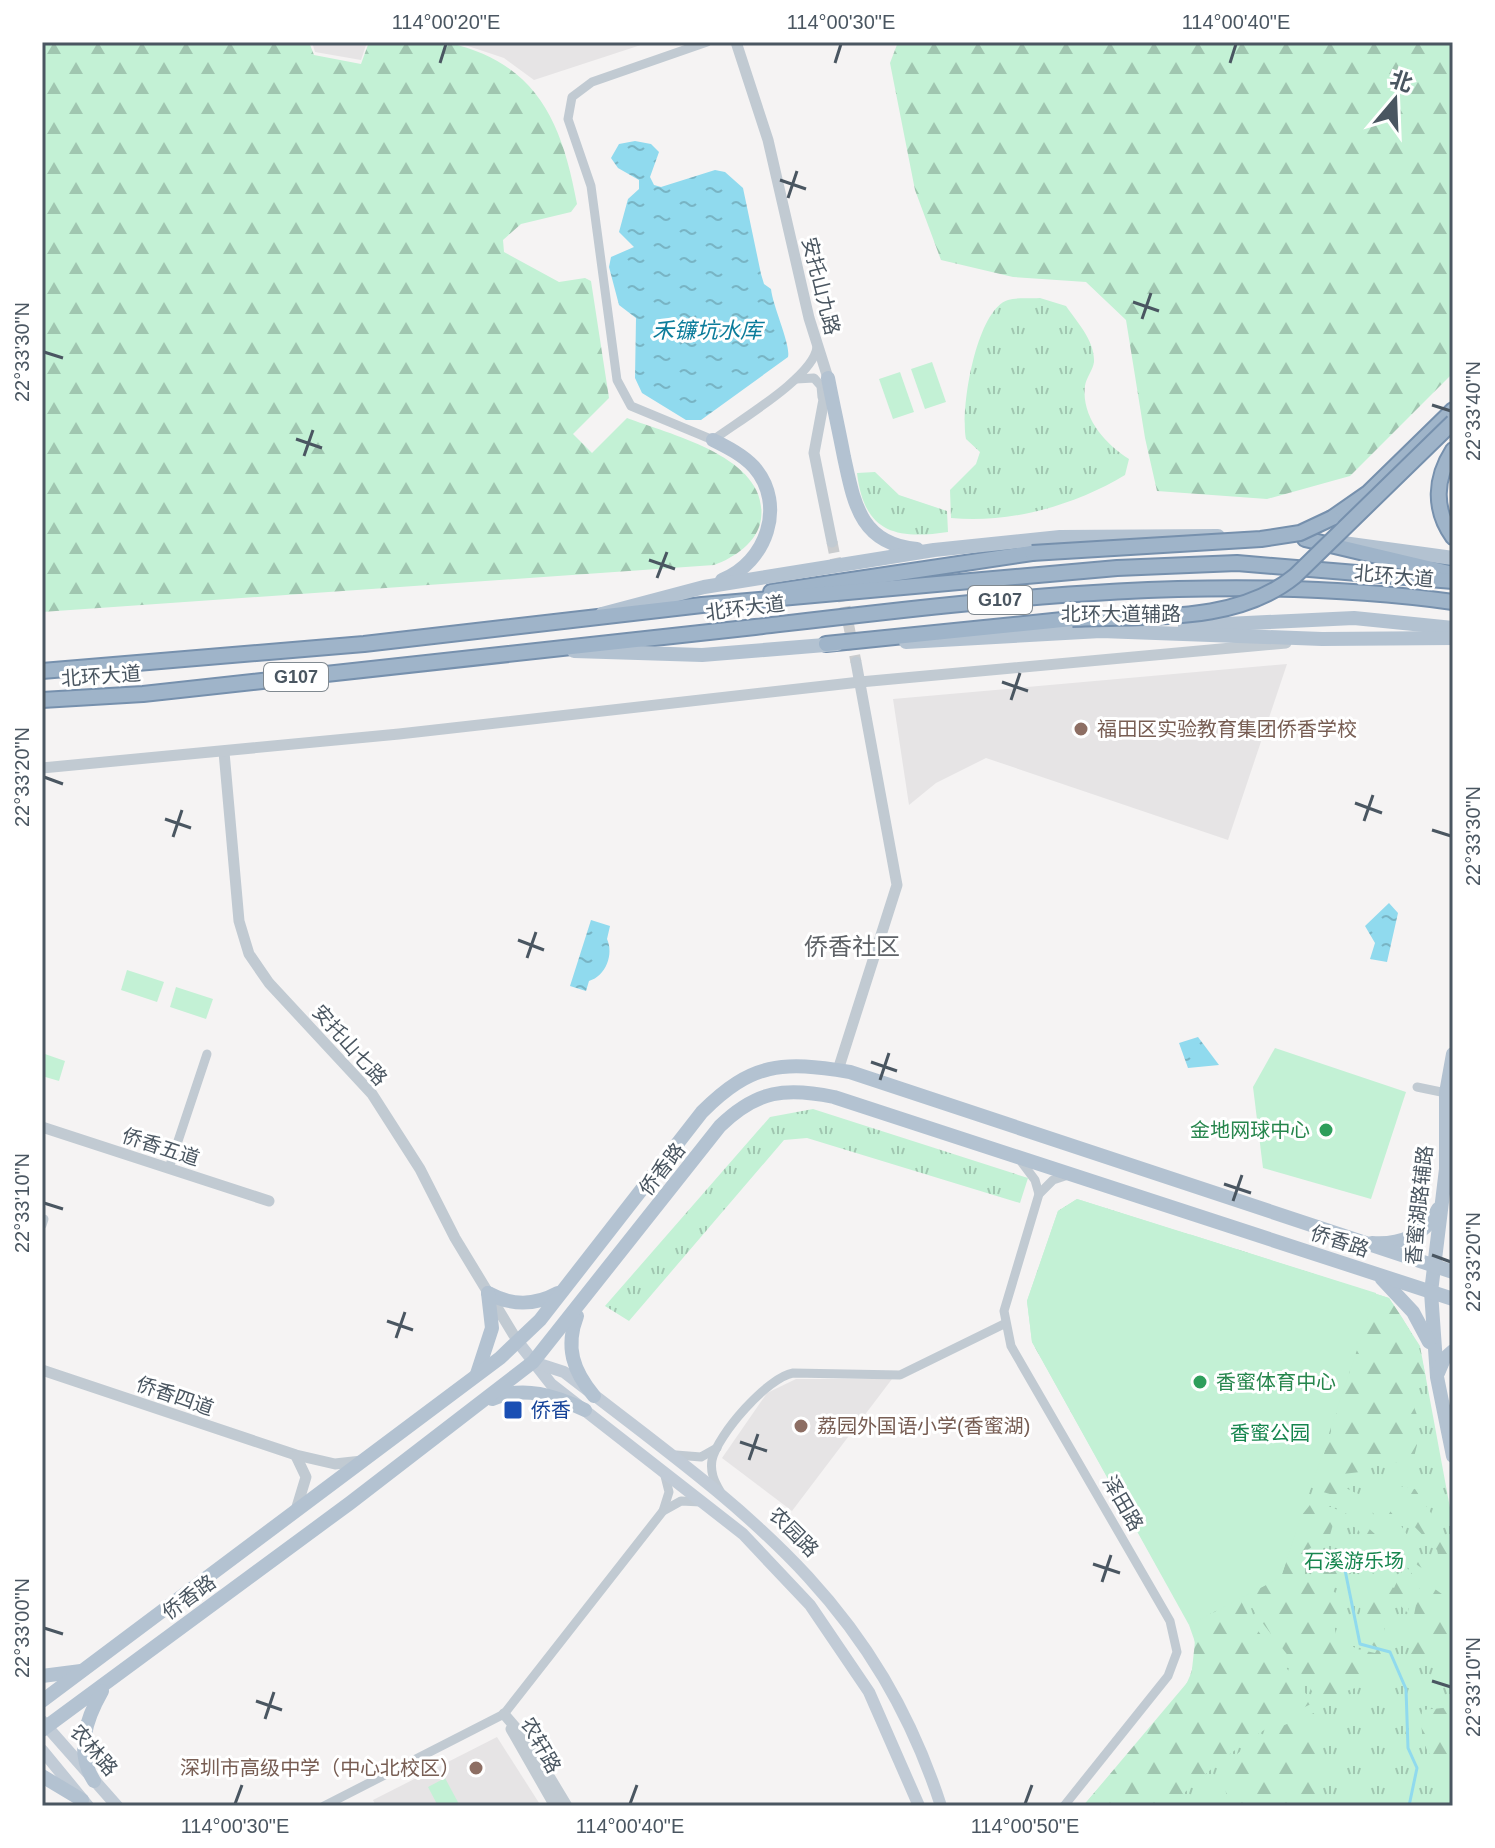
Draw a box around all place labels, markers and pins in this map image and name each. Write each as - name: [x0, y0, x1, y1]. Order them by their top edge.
- place label: 福田区实验教育集团侨香学校: [1097, 718, 1357, 740]
- marker: 福田区实验教育集团侨香学校: [1072, 720, 1090, 738]
- place label: 金地网球中心: [1190, 1119, 1310, 1141]
- marker: 金地网球中心: [1317, 1121, 1335, 1139]
- place label: 香蜜体育中心: [1216, 1371, 1336, 1393]
- marker: 香蜜体育中心: [1191, 1373, 1209, 1391]
- marker: 侨香: [502, 1399, 524, 1421]
- place label: 侨香: [531, 1399, 571, 1421]
- place label: 荔园外国语小学(香蜜湖): [817, 1415, 1030, 1437]
- marker: 荔园外国语小学(香蜜湖): [792, 1417, 810, 1435]
- place label: 深圳市高级中学（中心北校区）: [180, 1757, 460, 1779]
- marker: 深圳市高级中学（中心北校区）: [467, 1759, 485, 1777]

